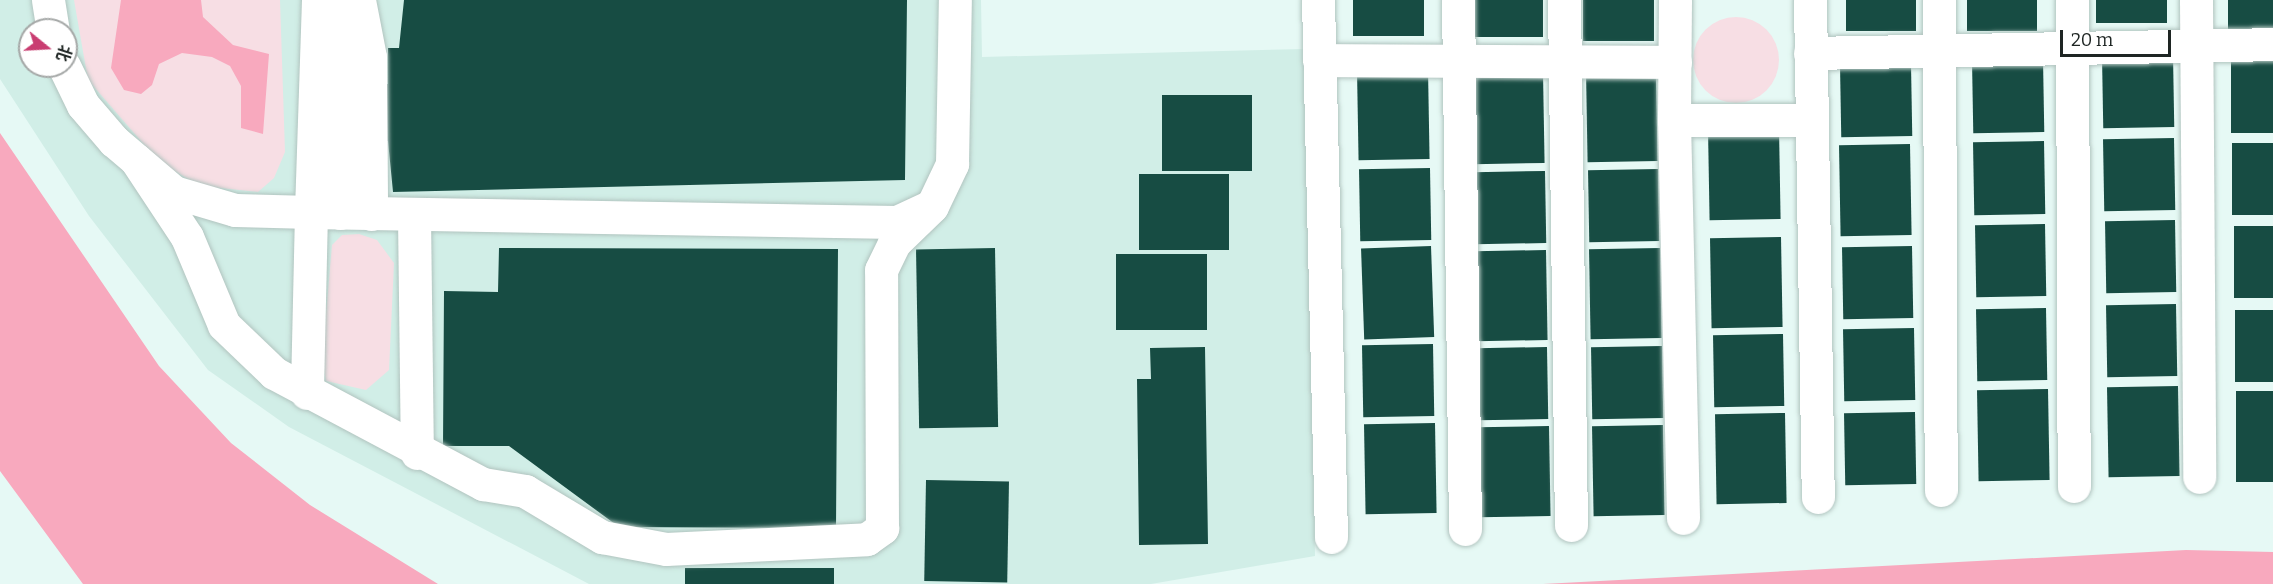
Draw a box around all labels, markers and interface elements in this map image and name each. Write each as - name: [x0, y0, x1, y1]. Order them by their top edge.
- north arrow: [18, 18, 78, 78]
- scale bar: [2063, 18, 2174, 56]
- text: 20 m: [2071, 29, 2113, 51]
- text: 北: [52, 43, 75, 64]

